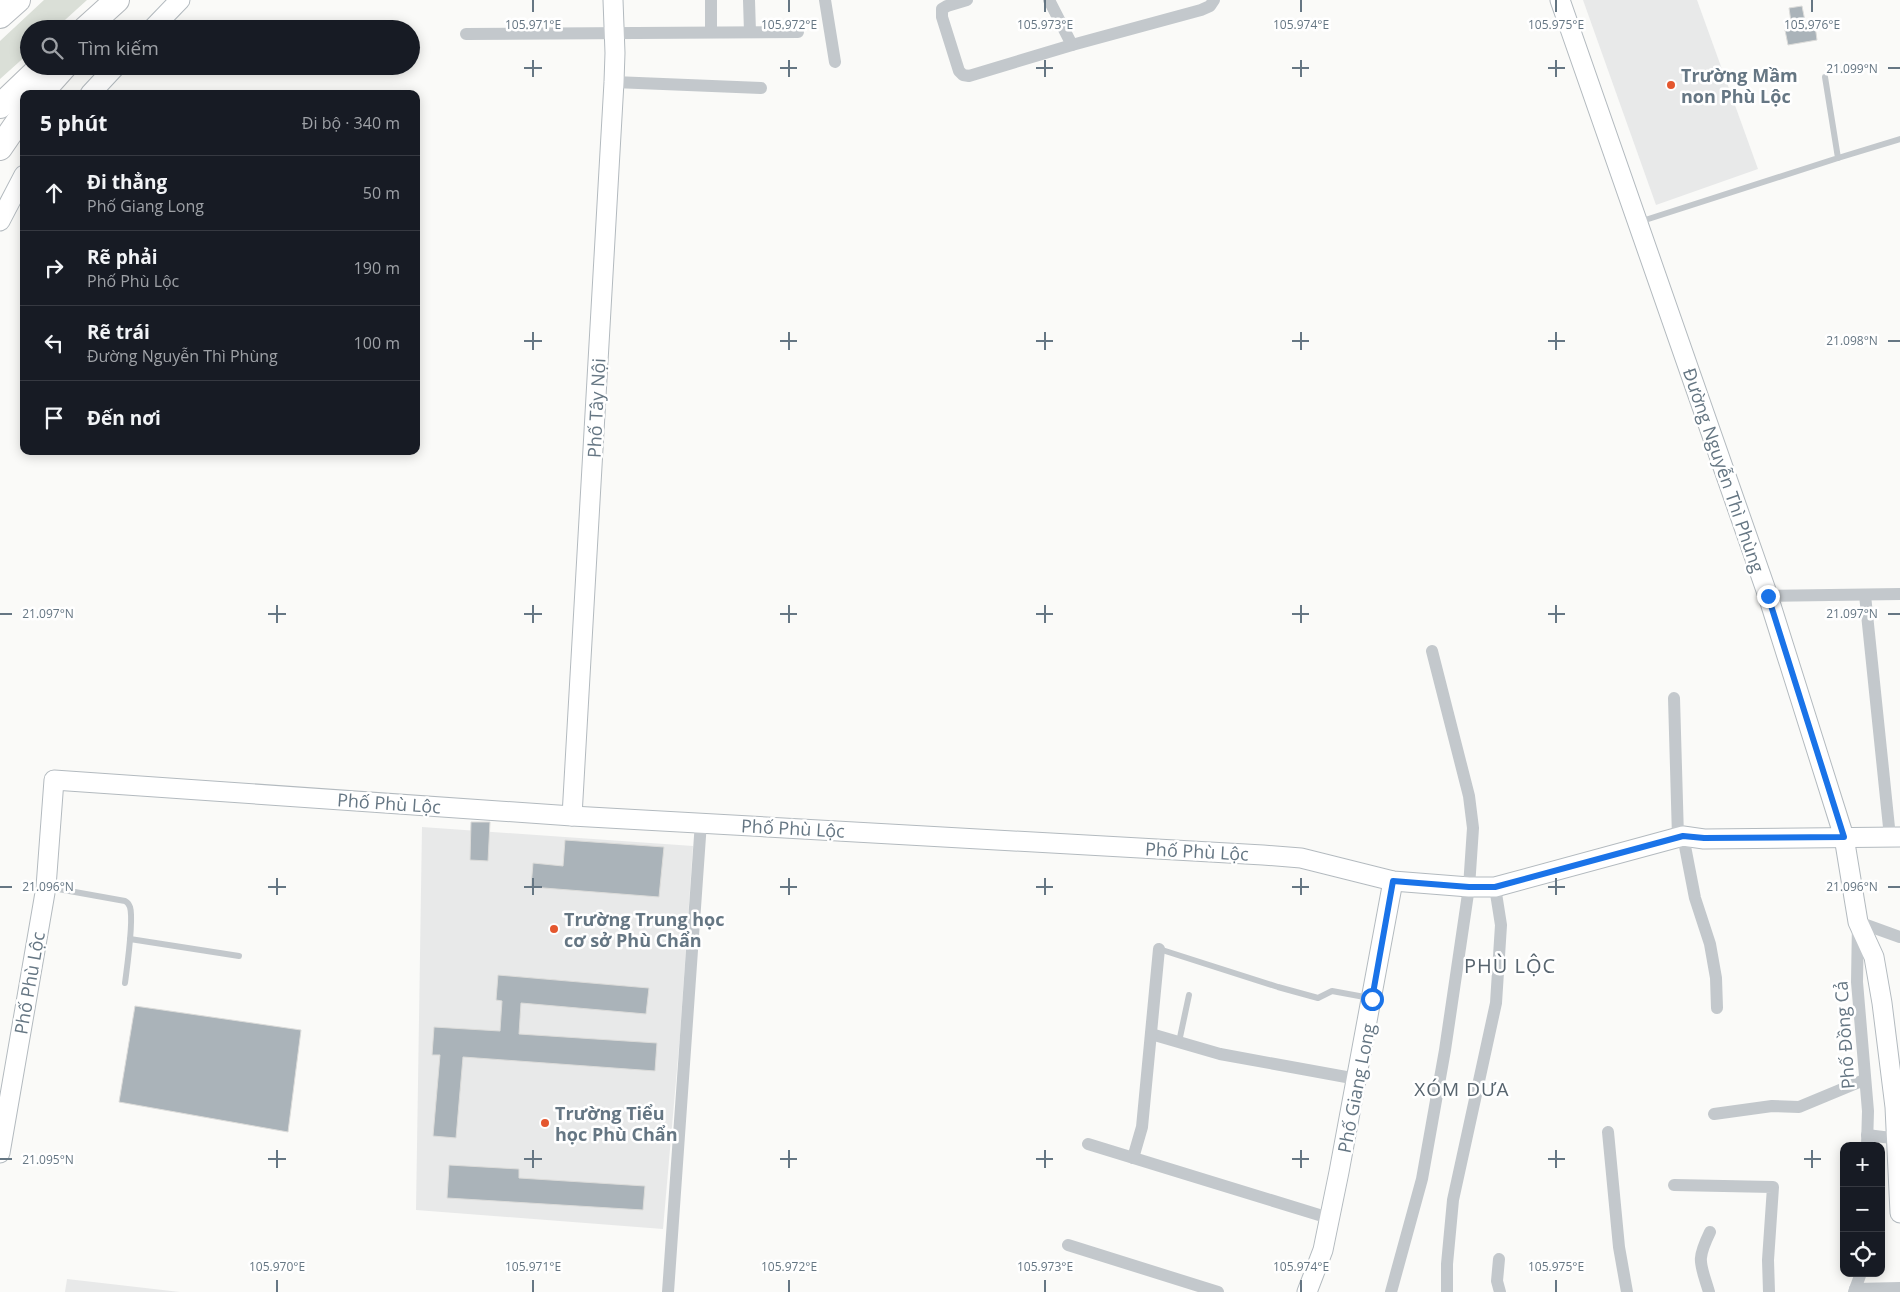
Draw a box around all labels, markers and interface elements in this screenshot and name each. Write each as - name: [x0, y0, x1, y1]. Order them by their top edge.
- text: 105.971°E: [505, 16, 561, 33]
- text: 105.972°E: [761, 16, 817, 33]
- text: 105.973°E: [1017, 16, 1073, 33]
- text: 105.974°E: [1273, 16, 1329, 33]
- text: 105.975°E: [1528, 16, 1584, 33]
- text: 105.976°E: [1784, 16, 1840, 33]
- search box: [20, 20, 420, 75]
- icon: search: [38, 34, 66, 62]
- text: Tìm kiếm: [78, 35, 159, 61]
- text: 21.099°N: [1826, 60, 1878, 77]
- place label: Trường Mầm non Phù Lộc: [1681, 63, 1798, 108]
- marker: Trường Mầm non Phù Lộc: [1665, 79, 1677, 91]
- text: 5 phút: [40, 109, 107, 137]
- text: Đi bộ · 340 m: [302, 112, 400, 134]
- text: Đi thẳng: [87, 169, 167, 195]
- icon: ahead: [40, 179, 68, 207]
- text: 50 m: [363, 182, 400, 204]
- text: Phố Giang Long: [87, 195, 204, 217]
- text: Rẽ phải: [87, 244, 158, 270]
- icon: right: [40, 254, 68, 282]
- text: 190 m: [354, 257, 400, 279]
- text: Phố Phù Lộc: [87, 270, 179, 292]
- text: Rẽ trái: [87, 319, 150, 345]
- icon: left: [40, 329, 68, 357]
- text: 100 m: [354, 332, 400, 354]
- text: 21.098°N: [1826, 332, 1878, 349]
- text: Đường Nguyễn Thì Phùng: [87, 345, 278, 367]
- street label: Phố Tây Nội: [581, 357, 611, 459]
- street label: Đường Nguyễn Thì Phùng: [1678, 365, 1770, 576]
- icon: arrive: [40, 404, 68, 432]
- text: Đến nơi: [87, 405, 161, 431]
- route end: [1757, 585, 1780, 608]
- text: 21.097°N: [22, 605, 74, 622]
- text: 21.097°N: [1826, 605, 1878, 622]
- street label: Phố Phù Lộc: [336, 787, 442, 819]
- street label: Phố Phù Lộc: [741, 813, 846, 843]
- street label: Phố Phù Lộc: [1145, 836, 1250, 866]
- text: 21.096°N: [22, 878, 74, 895]
- text: 21.096°N: [1826, 878, 1878, 895]
- place label: Trường Trung học cơ sở Phù Chẩn: [564, 907, 725, 952]
- marker: Trường Trung học cơ sở Phù Chẩn: [548, 923, 560, 935]
- street label: Phố Phù Lộc: [8, 929, 50, 1036]
- district label: PHÙ LỘC: [1464, 952, 1556, 979]
- street label: Phố Đồng Cả: [1828, 980, 1860, 1090]
- route start: [1361, 988, 1384, 1011]
- street label: Phố Giang Long: [1332, 1021, 1380, 1155]
- district label: XÓM DƯA: [1414, 1076, 1510, 1102]
- place label: Trường Tiểu học Phù Chẩn: [555, 1101, 678, 1146]
- marker: Trường Tiểu học Phù Chẩn: [539, 1117, 551, 1129]
- map controls: [1840, 1142, 1885, 1277]
- button: +: [1840, 1142, 1885, 1187]
- text: 21.095°N: [22, 1151, 74, 1168]
- button: −: [1840, 1187, 1885, 1232]
- button: locate: [1840, 1232, 1885, 1277]
- text: 105.970°E: [249, 1258, 305, 1275]
- text: 105.971°E: [505, 1258, 561, 1275]
- text: 105.972°E: [761, 1258, 817, 1275]
- text: 105.973°E: [1017, 1258, 1073, 1275]
- text: 105.974°E: [1273, 1258, 1329, 1275]
- text: 105.975°E: [1528, 1258, 1584, 1275]

